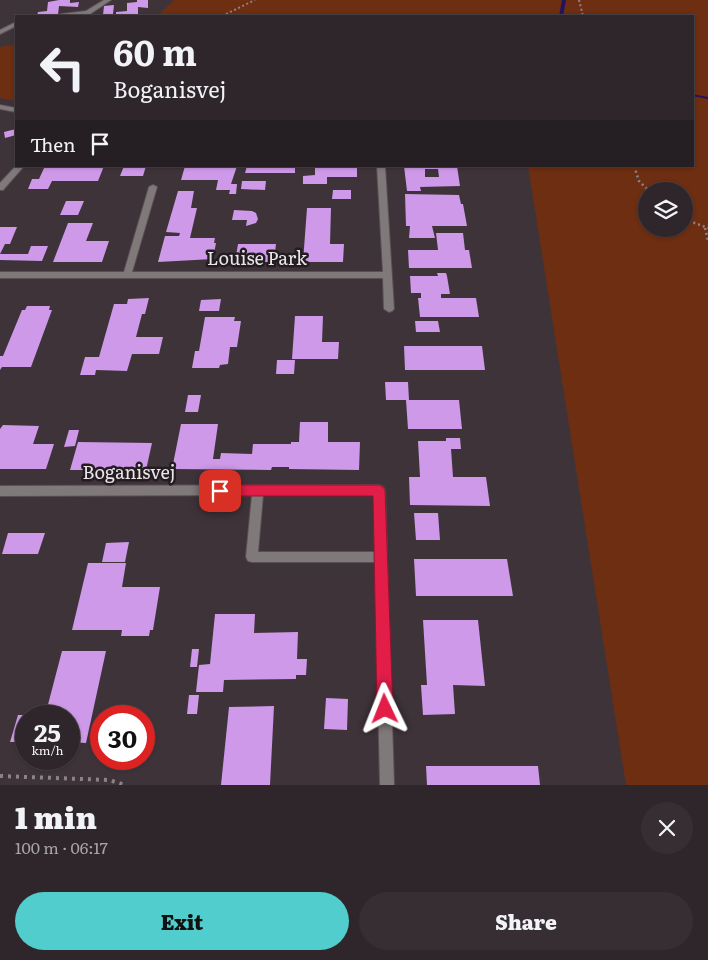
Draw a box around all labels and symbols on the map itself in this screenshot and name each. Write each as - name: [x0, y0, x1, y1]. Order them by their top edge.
- street label: Louise Park: [207, 244, 308, 271]
- street label: Boganisvej: [83, 458, 175, 485]
- pin: [199, 470, 241, 512]
- position arrow: [358, 682, 410, 734]
- speed limit sign: 30: [90, 705, 155, 770]

